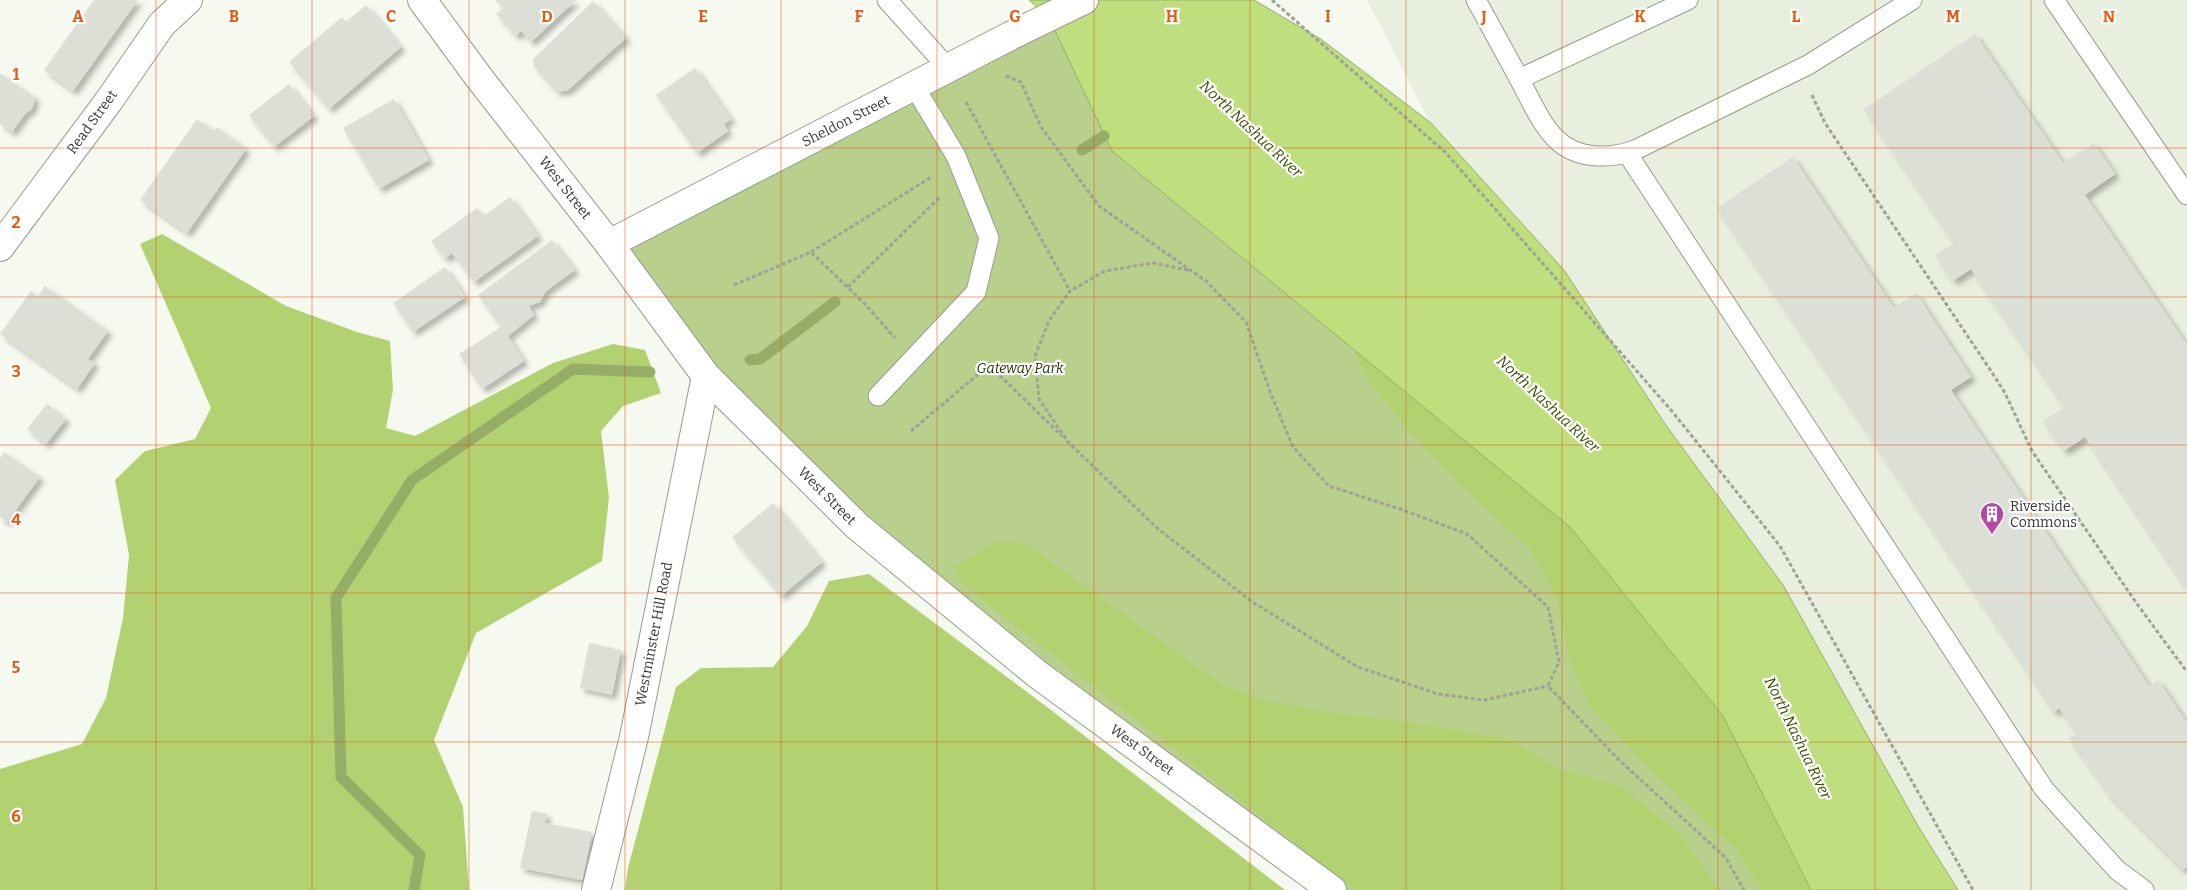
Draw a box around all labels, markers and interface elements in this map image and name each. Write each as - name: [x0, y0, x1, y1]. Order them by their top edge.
- text: A: [72, 7, 84, 26]
- text: B: [229, 7, 239, 26]
- text: C: [386, 7, 396, 26]
- text: D: [541, 7, 553, 26]
- text: E: [698, 7, 708, 26]
- text: F: [855, 7, 864, 26]
- text: G: [1009, 7, 1021, 26]
- text: H: [1166, 7, 1179, 26]
- text: I: [1325, 7, 1331, 26]
- text: J: [1480, 7, 1487, 26]
- text: K: [1634, 7, 1646, 26]
- text: L: [1792, 7, 1801, 26]
- text: M: [1946, 7, 1960, 26]
- text: N: [2103, 7, 2115, 26]
- text: 1: [13, 65, 20, 84]
- water label: North Nashua River: [1196, 77, 1307, 182]
- street label: Read Street: [63, 87, 121, 157]
- street label: Sheldon Street: [799, 92, 893, 150]
- street label: West Street: [535, 153, 595, 223]
- text: 2: [11, 213, 21, 232]
- water label: North Nashua River: [1493, 352, 1604, 457]
- park label: Gateway Park: [976, 360, 1064, 377]
- text: 3: [11, 362, 21, 381]
- street label: West Street: [794, 463, 860, 529]
- place label: Riverside Commons: [2010, 498, 2077, 531]
- building icon: Riverside Commons: [1979, 501, 2005, 535]
- text: 4: [11, 510, 21, 529]
- street label: Westminster Hill Road: [632, 561, 676, 707]
- text: 5: [12, 658, 21, 677]
- water label: North Nashua River: [1761, 674, 1836, 803]
- street label: West Street: [1107, 721, 1177, 779]
- text: 6: [11, 807, 21, 826]

